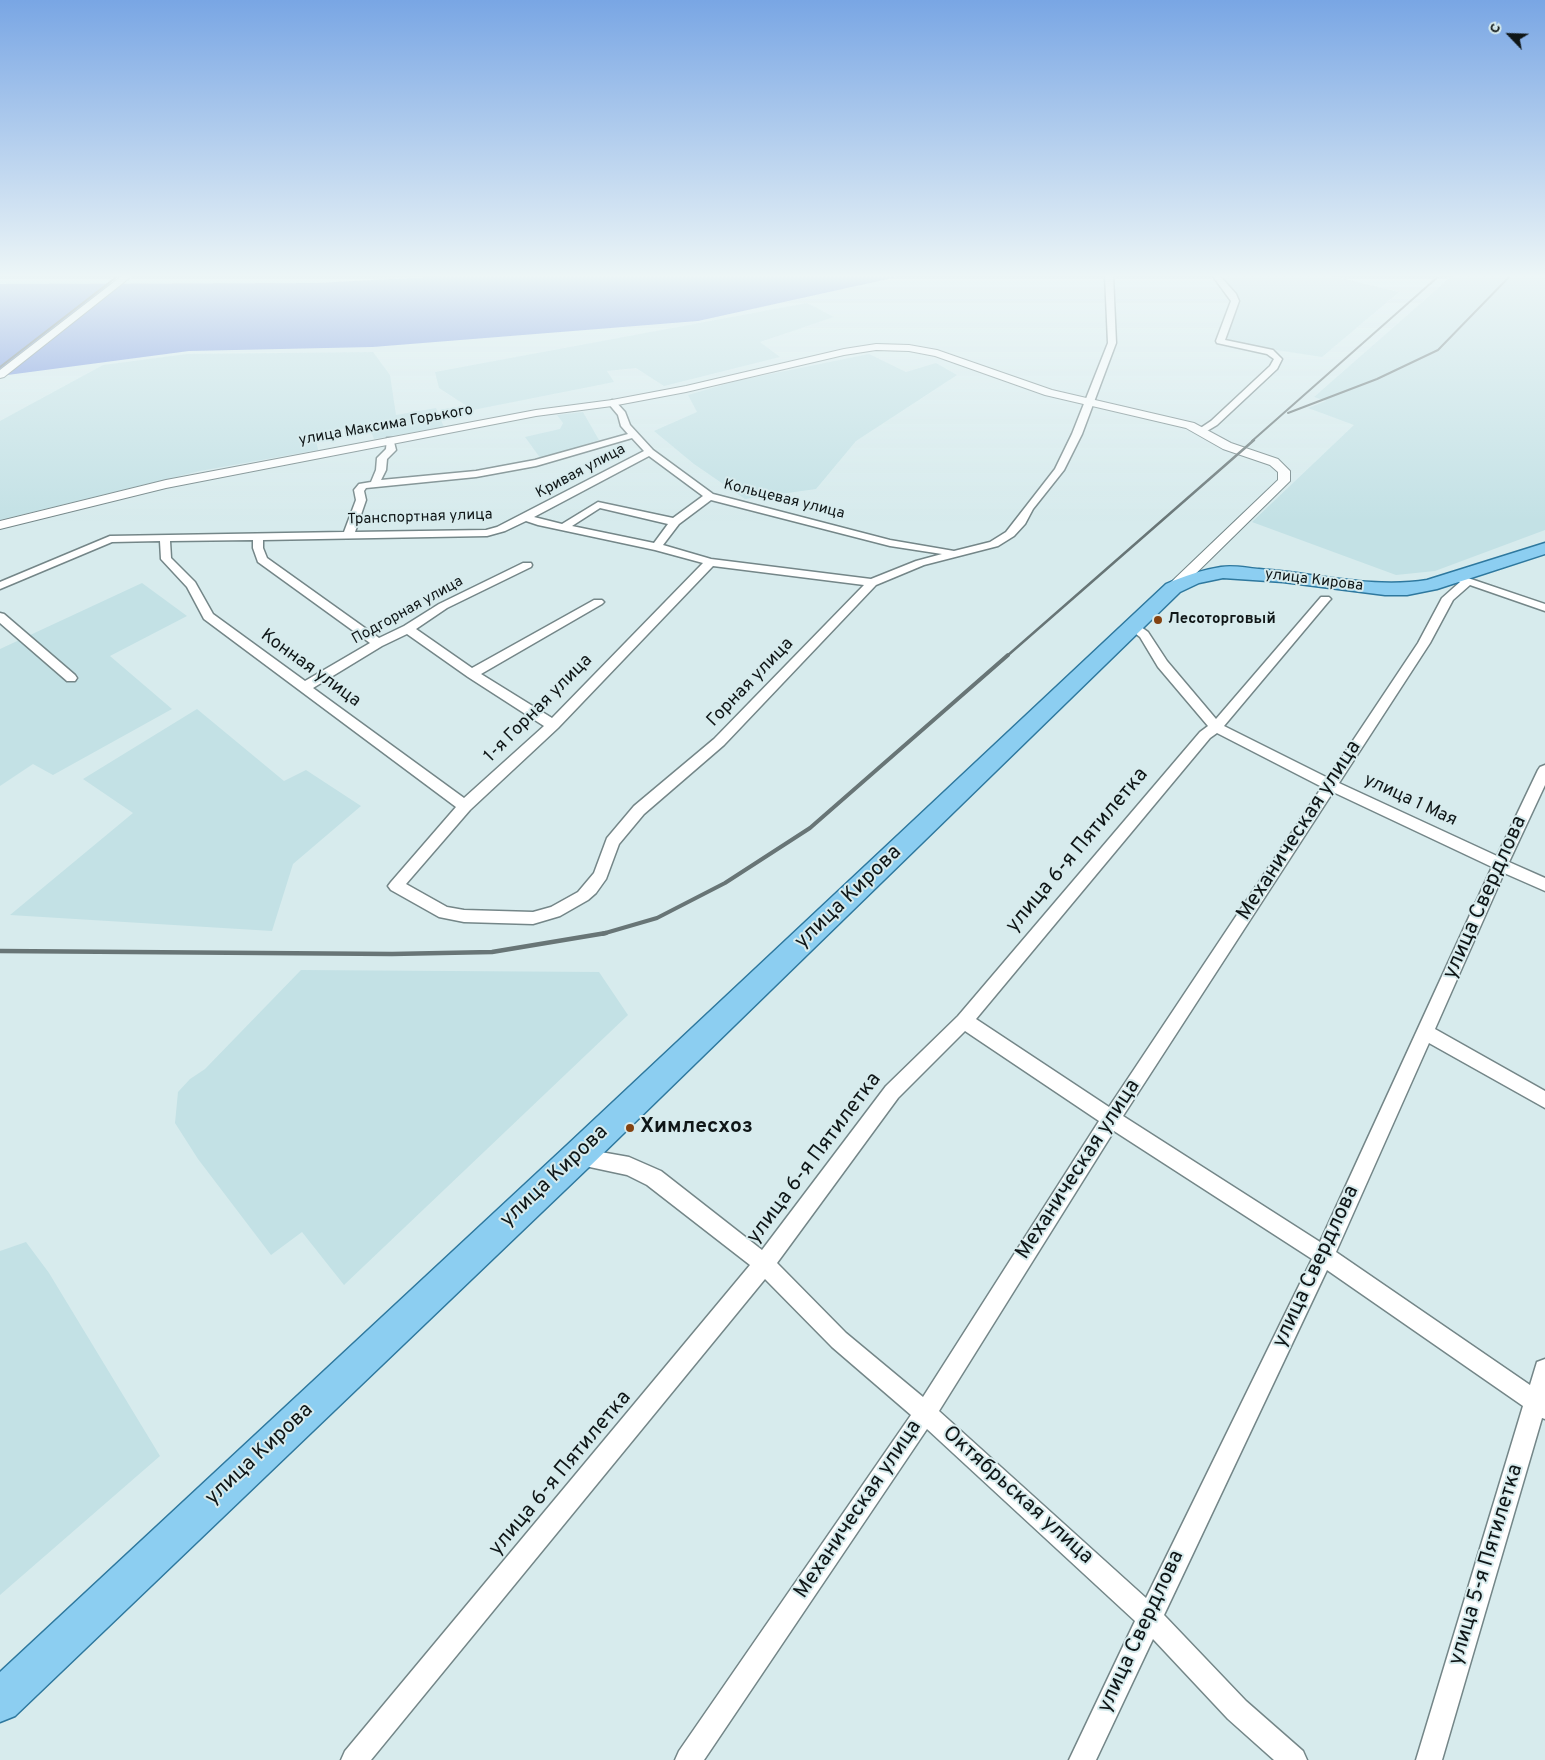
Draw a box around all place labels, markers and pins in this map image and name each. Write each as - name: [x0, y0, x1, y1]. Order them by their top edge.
- place label: Лесоторговый: [1168, 611, 1276, 629]
- marker: Лесоторговый: [1152, 614, 1164, 626]
- place label: Химлесхоз: [640, 1115, 753, 1141]
- marker: Химлесхоз: [624, 1122, 636, 1134]

